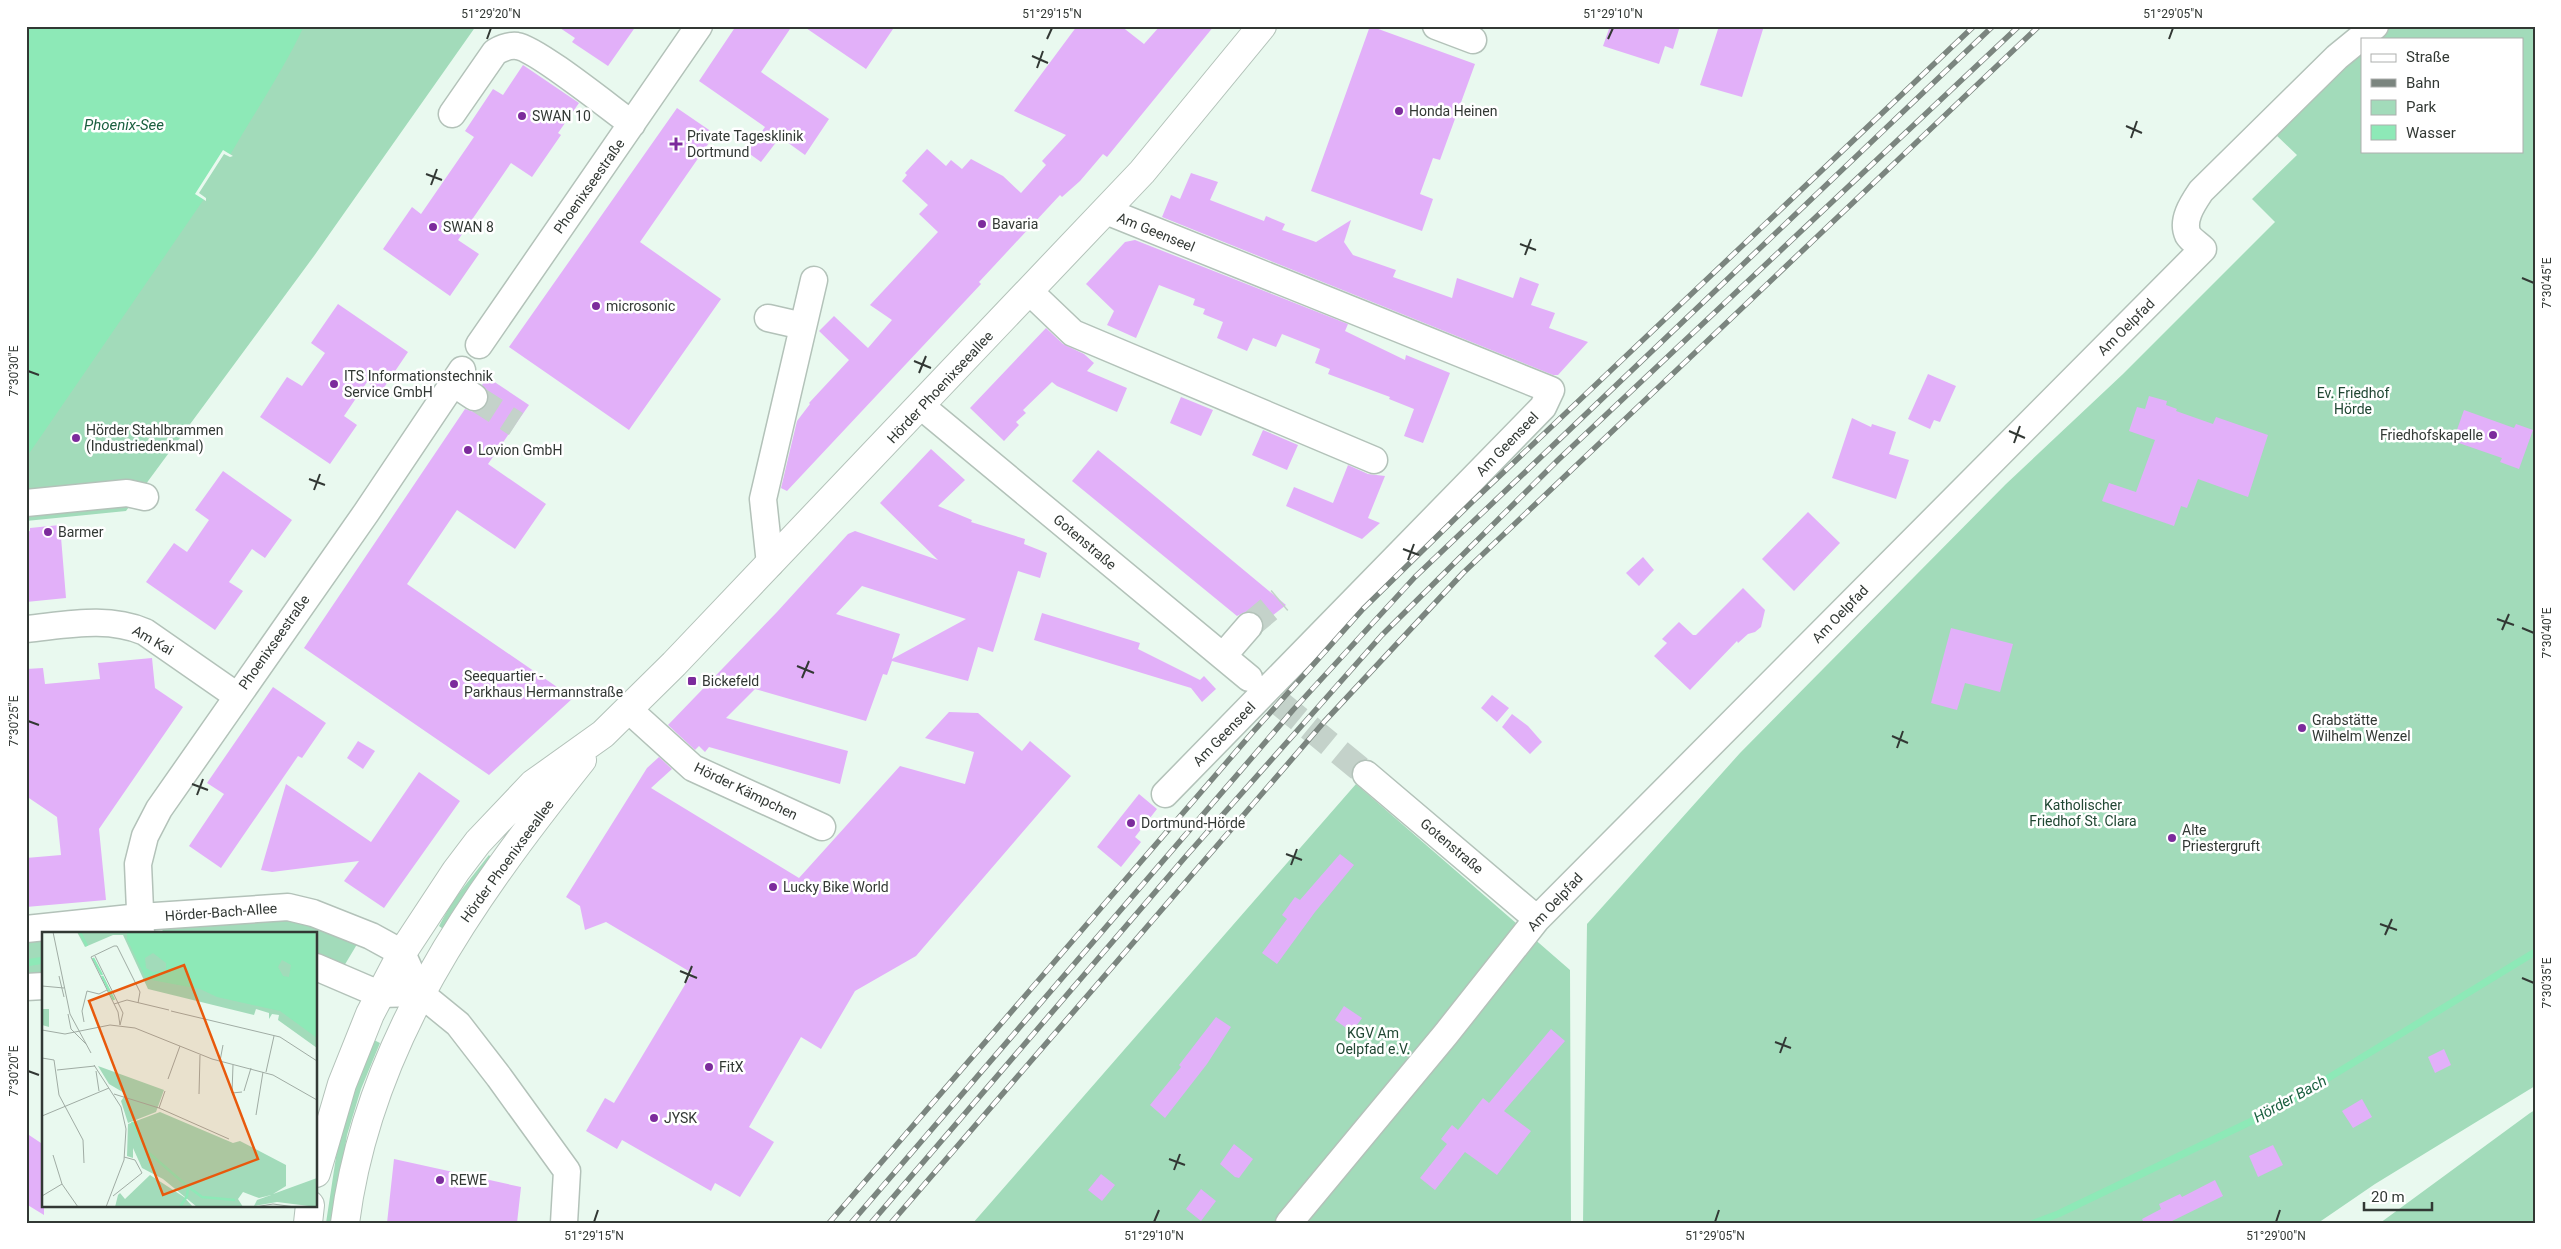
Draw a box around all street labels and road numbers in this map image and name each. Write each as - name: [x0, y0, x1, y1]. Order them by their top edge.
- street label: Phoenixseestraße: [550, 136, 628, 236]
- street label: Am Geenseel: [1115, 209, 1197, 255]
- street label: Am Oelpfad: [2094, 295, 2158, 359]
- street label: Hörder Phoenixseeallee: [884, 328, 996, 446]
- street label: Am Geenseel: [1473, 409, 1541, 479]
- street label: Gotenstraße: [1050, 511, 1120, 573]
- street label: Am Oelpfad: [1809, 582, 1871, 646]
- street label: Phoenixseestraße: [235, 592, 313, 692]
- street label: Am Kai: [130, 622, 176, 658]
- street label: Am Geenseel: [1190, 699, 1258, 769]
- street label: Hörder Kämpchen: [692, 759, 800, 823]
- street label: Hörder Phoenixseeallee: [457, 797, 557, 925]
- street label: Gotenstraße: [1417, 815, 1487, 877]
- street label: Am Oelpfad: [1524, 870, 1586, 934]
- street label: Hörder-Bach-Allee: [164, 900, 278, 924]

